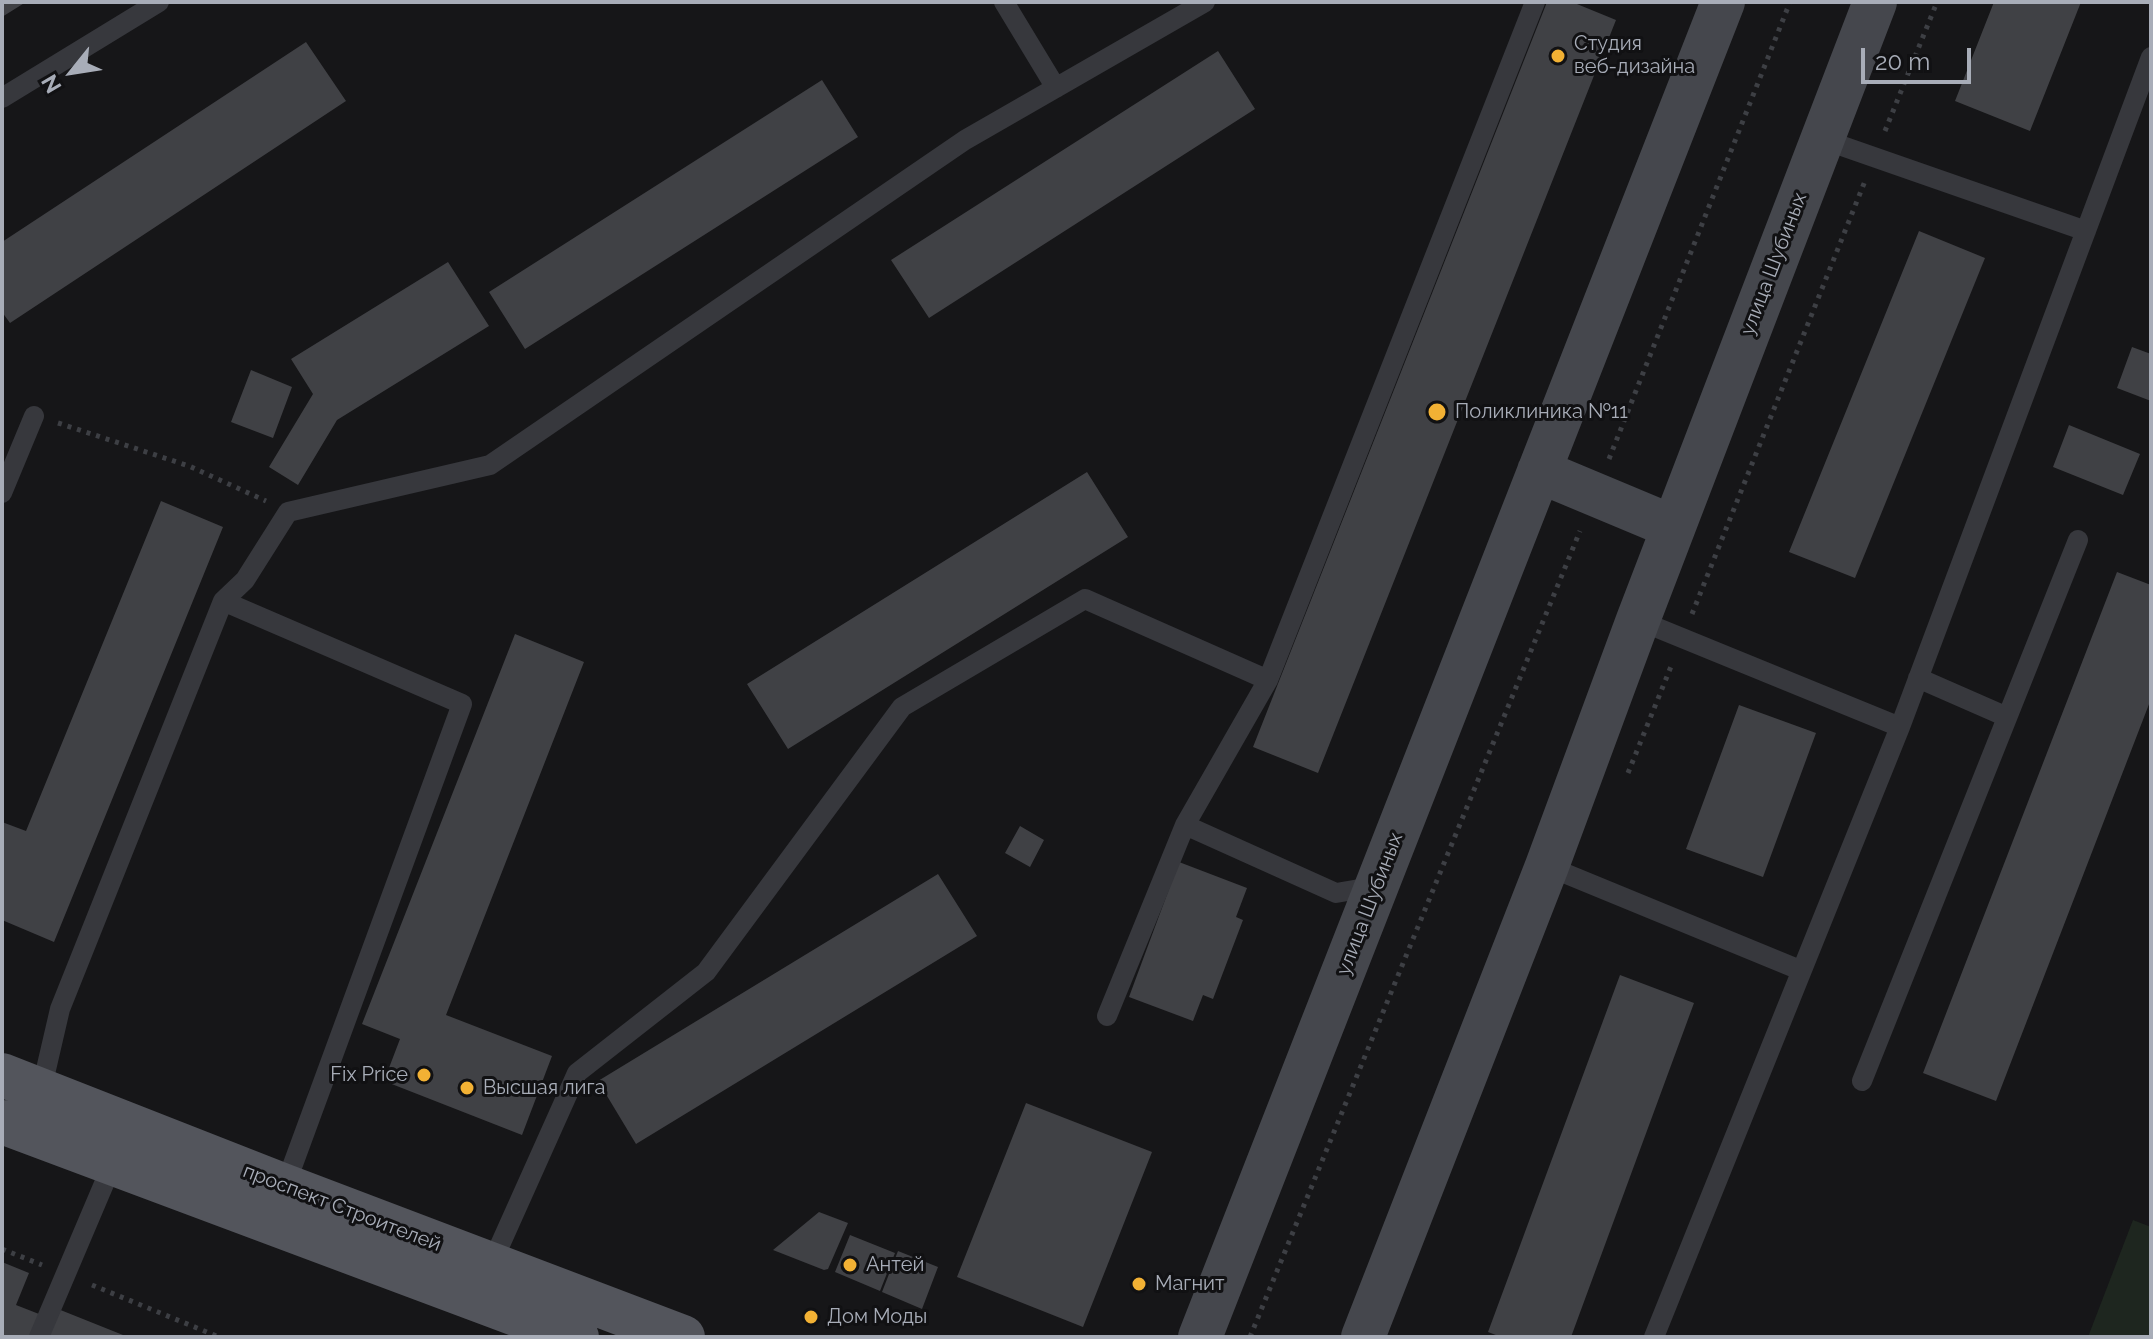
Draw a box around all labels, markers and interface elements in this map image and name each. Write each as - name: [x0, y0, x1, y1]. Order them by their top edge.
- north arrow: [32, 32, 112, 112]
- place label: Студия веб-дизайна: [1574, 32, 1695, 79]
- scale bar: [1865, 32, 1975, 82]
- marker: Студия веб-дизайна: [1549, 47, 1567, 65]
- text: 20 m: [1875, 47, 1930, 76]
- text: N: [36, 70, 67, 98]
- street label: улица Шубиных: [1736, 189, 1812, 339]
- place label: Поликлиника №11: [1455, 400, 1628, 424]
- marker: Поликлиника №11: [1426, 401, 1448, 423]
- street label: улица Шубиных: [1332, 829, 1408, 979]
- place label: Fix Price: [330, 1063, 408, 1087]
- marker: Fix Price: [415, 1066, 433, 1084]
- place label: Высшая лига: [483, 1076, 605, 1100]
- marker: Высшая лига: [458, 1079, 476, 1097]
- street label: проспект Строителей: [239, 1159, 445, 1257]
- place label: Антей: [866, 1253, 924, 1277]
- marker: Антей: [841, 1256, 859, 1274]
- place label: Магнит: [1155, 1272, 1225, 1296]
- marker: Магнит: [1130, 1275, 1148, 1293]
- place label: Дом Моды: [827, 1305, 927, 1329]
- marker: Дом Моды: [802, 1308, 820, 1326]

